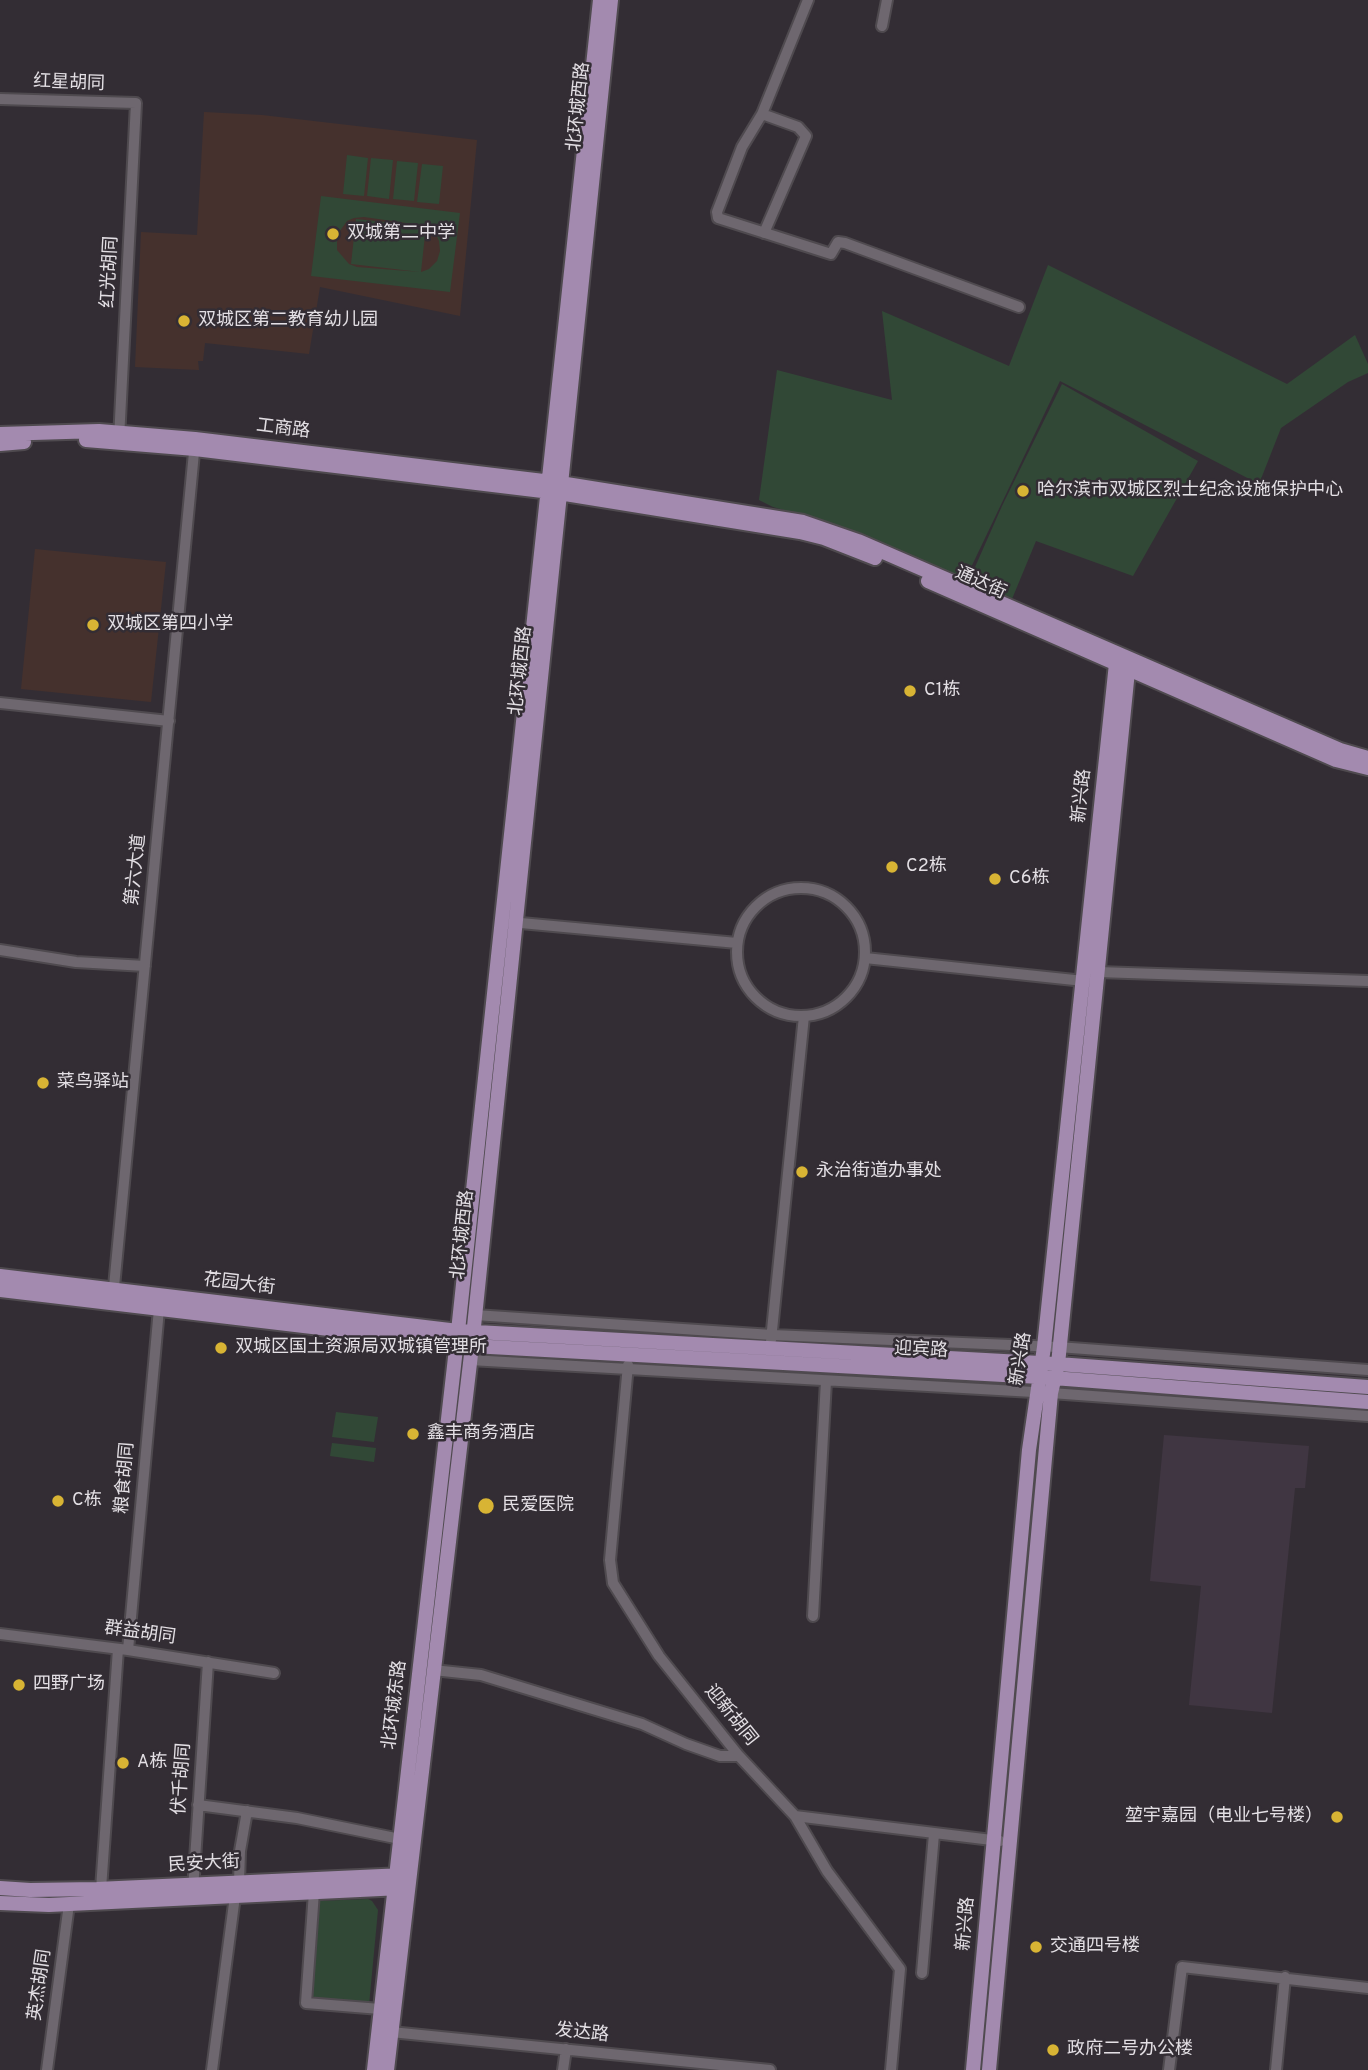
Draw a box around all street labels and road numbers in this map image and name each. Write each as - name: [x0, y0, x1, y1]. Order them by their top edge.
- street label: 北环城西路: [565, 61, 595, 153]
- street label: 红星胡同: [33, 72, 105, 96]
- street label: 红光胡同: [98, 235, 124, 309]
- street label: 工商路: [255, 416, 311, 444]
- street label: 通达街: [951, 563, 1009, 605]
- street label: 北环城西路: [507, 625, 537, 717]
- street label: 新兴路: [1069, 768, 1097, 824]
- street label: 第六大道: [122, 833, 152, 907]
- street label: 北环城西路: [449, 1189, 479, 1281]
- street label: 花园大街: [202, 1270, 276, 1300]
- street label: 新兴路: [1007, 1331, 1037, 1387]
- street label: 迎宾路: [893, 1339, 949, 1363]
- street label: 粮食胡同: [112, 1441, 140, 1515]
- street label: 群益胡同: [103, 1618, 177, 1650]
- street label: 北环城东路: [380, 1659, 412, 1751]
- street label: 迎新胡同: [699, 1681, 761, 1751]
- street label: 伏千胡同: [170, 1742, 196, 1816]
- street label: 民安大街: [167, 1852, 241, 1878]
- street label: 新兴路: [954, 1896, 980, 1952]
- street label: 英杰胡同: [25, 1948, 57, 2022]
- street label: 发达路: [554, 2020, 610, 2048]

